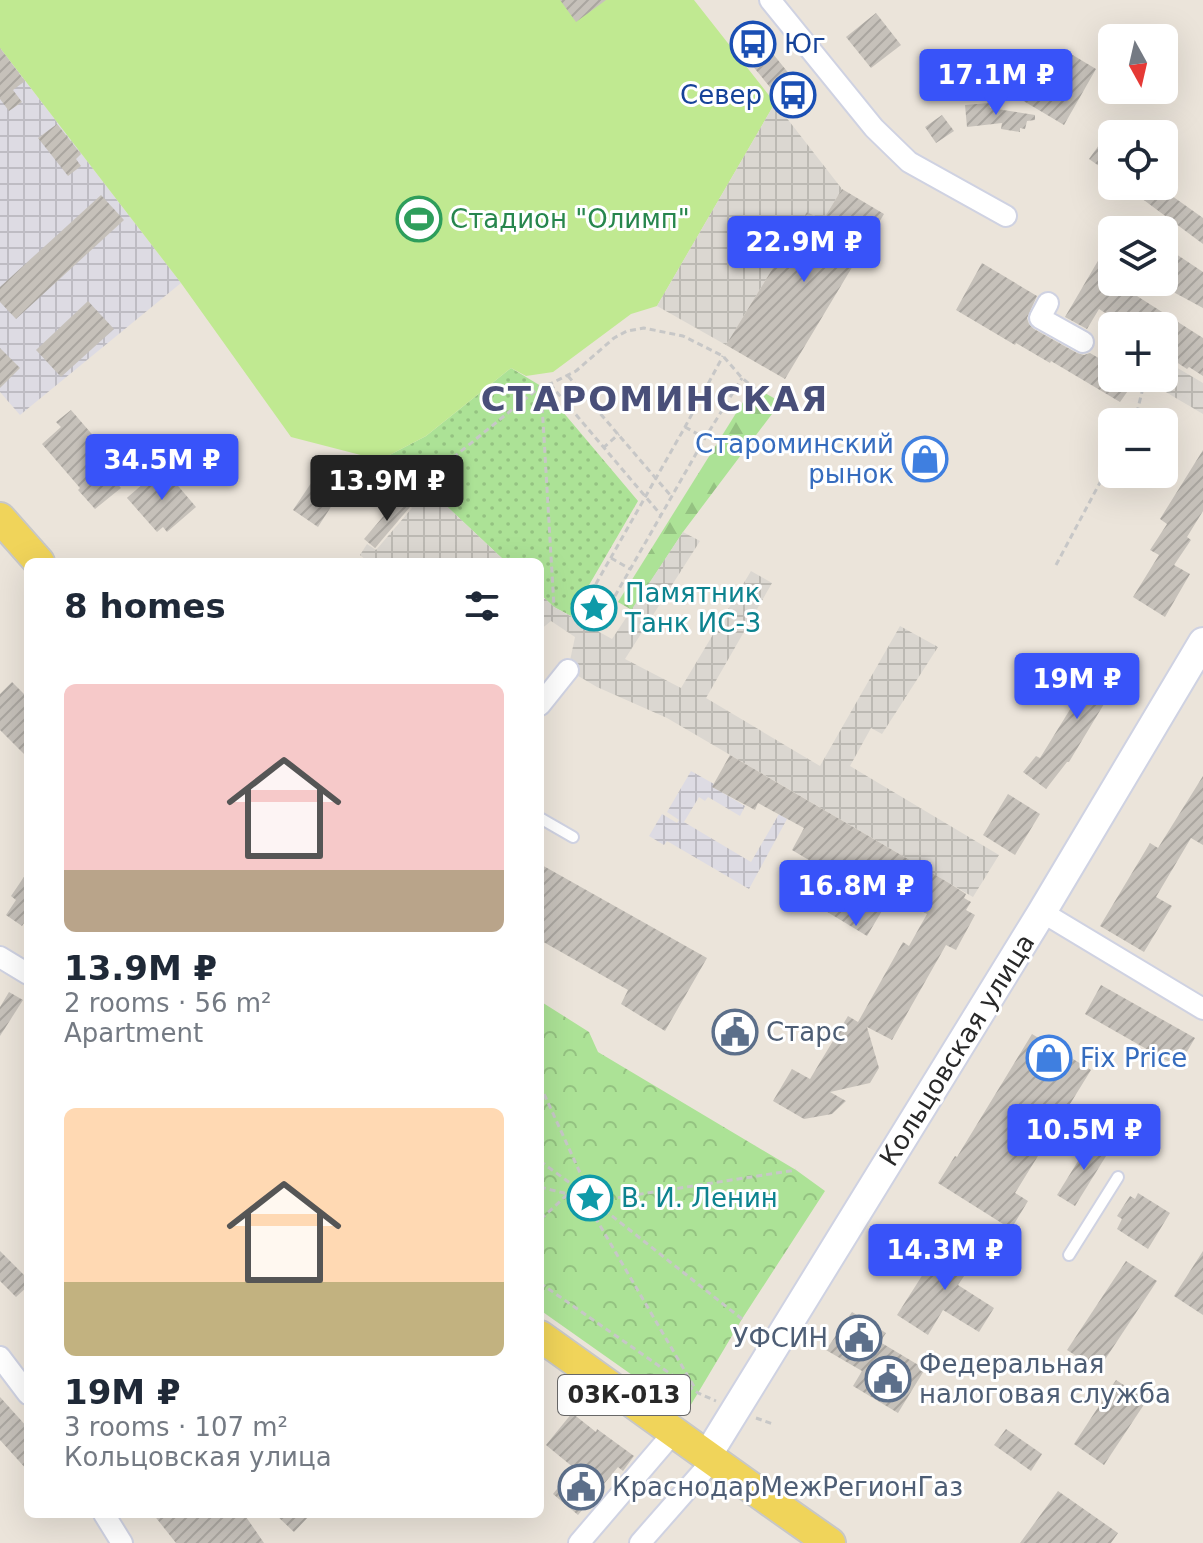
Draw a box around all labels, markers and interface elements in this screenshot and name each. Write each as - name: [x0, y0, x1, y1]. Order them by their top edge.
- bus stop icon: Юг: [729, 20, 777, 68]
- north arrow: [1098, 24, 1178, 104]
- map controls: [1098, 24, 1178, 488]
- place label: Юг: [784, 29, 826, 59]
- pin: 17.1M ₽: [922, 49, 1070, 117]
- text: 17.1M ₽: [937, 60, 1055, 90]
- bus stop icon: Север: [769, 71, 817, 119]
- place label: Север: [680, 80, 762, 110]
- button: locate: [1098, 120, 1178, 200]
- sports icon: Стадион "Олимп": [395, 195, 443, 243]
- place label: Стадион "Олимп": [450, 204, 690, 234]
- pin: 22.9M ₽: [730, 216, 878, 284]
- button: layers: [1098, 216, 1178, 296]
- text: 22.9M ₽: [745, 227, 863, 257]
- button: +: [1098, 312, 1178, 392]
- district label: СТАРОМИНСКАЯ: [481, 379, 829, 419]
- button: −: [1098, 408, 1178, 488]
- place label: Староминский рынок: [695, 429, 894, 489]
- pin: 34.5M ₽: [88, 434, 236, 502]
- shop icon: Староминский рынок: [901, 435, 949, 483]
- text: 34.5M ₽: [103, 445, 221, 475]
- pin: 13.9M ₽: [313, 455, 461, 523]
- text: 13.9M ₽: [328, 466, 446, 496]
- place label: Памятник Танк ИС-3: [624, 578, 761, 638]
- icon: filters: [460, 584, 504, 628]
- place icon: Памятник Танк ИС-3: [570, 584, 618, 632]
- text: 8 homes: [64, 586, 226, 626]
- pin: 19M ₽: [1021, 653, 1133, 721]
- text: 19M ₽: [1032, 664, 1122, 694]
- icon: home: [212, 736, 356, 880]
- pin: 16.8M ₽: [782, 860, 930, 928]
- text: 16.8M ₽: [797, 871, 915, 901]
- street label: Кольцовская улица: [873, 929, 1041, 1171]
- text: 13.9M ₽: [64, 948, 217, 988]
- text: 2 rooms · 56 m²: [64, 988, 272, 1018]
- public building icon: Старс: [711, 1008, 759, 1056]
- place label: Старс: [766, 1017, 846, 1047]
- text: Apartment: [64, 1018, 203, 1048]
- shop icon: Fix Price: [1025, 1034, 1073, 1082]
- place label: Fix Price: [1080, 1043, 1187, 1073]
- pin: 10.5M ₽: [1010, 1104, 1158, 1172]
- text: 10.5M ₽: [1025, 1115, 1143, 1145]
- icon: home: [212, 1160, 356, 1304]
- place icon: В. И. Ленин: [566, 1174, 614, 1222]
- place label: В. И. Ленин: [621, 1183, 778, 1213]
- pin: 14.3M ₽: [871, 1224, 1019, 1292]
- text: 14.3M ₽: [886, 1235, 1004, 1265]
- public building icon: УФСИН: [835, 1314, 883, 1362]
- place label: УФСИН: [733, 1323, 828, 1353]
- place label: Федеральная налоговая служба: [919, 1349, 1171, 1409]
- public building icon: Федеральная налоговая служба: [864, 1355, 912, 1403]
- text: 19M ₽: [64, 1372, 181, 1412]
- road number: 03К-013: [558, 1375, 690, 1415]
- text: 3 rooms · 107 m²: [64, 1412, 288, 1442]
- text: Кольцовская улица: [64, 1442, 332, 1472]
- public building icon: КраснодарМежРегионГаз: [557, 1463, 605, 1511]
- place label: КраснодарМежРегионГаз: [612, 1472, 963, 1502]

